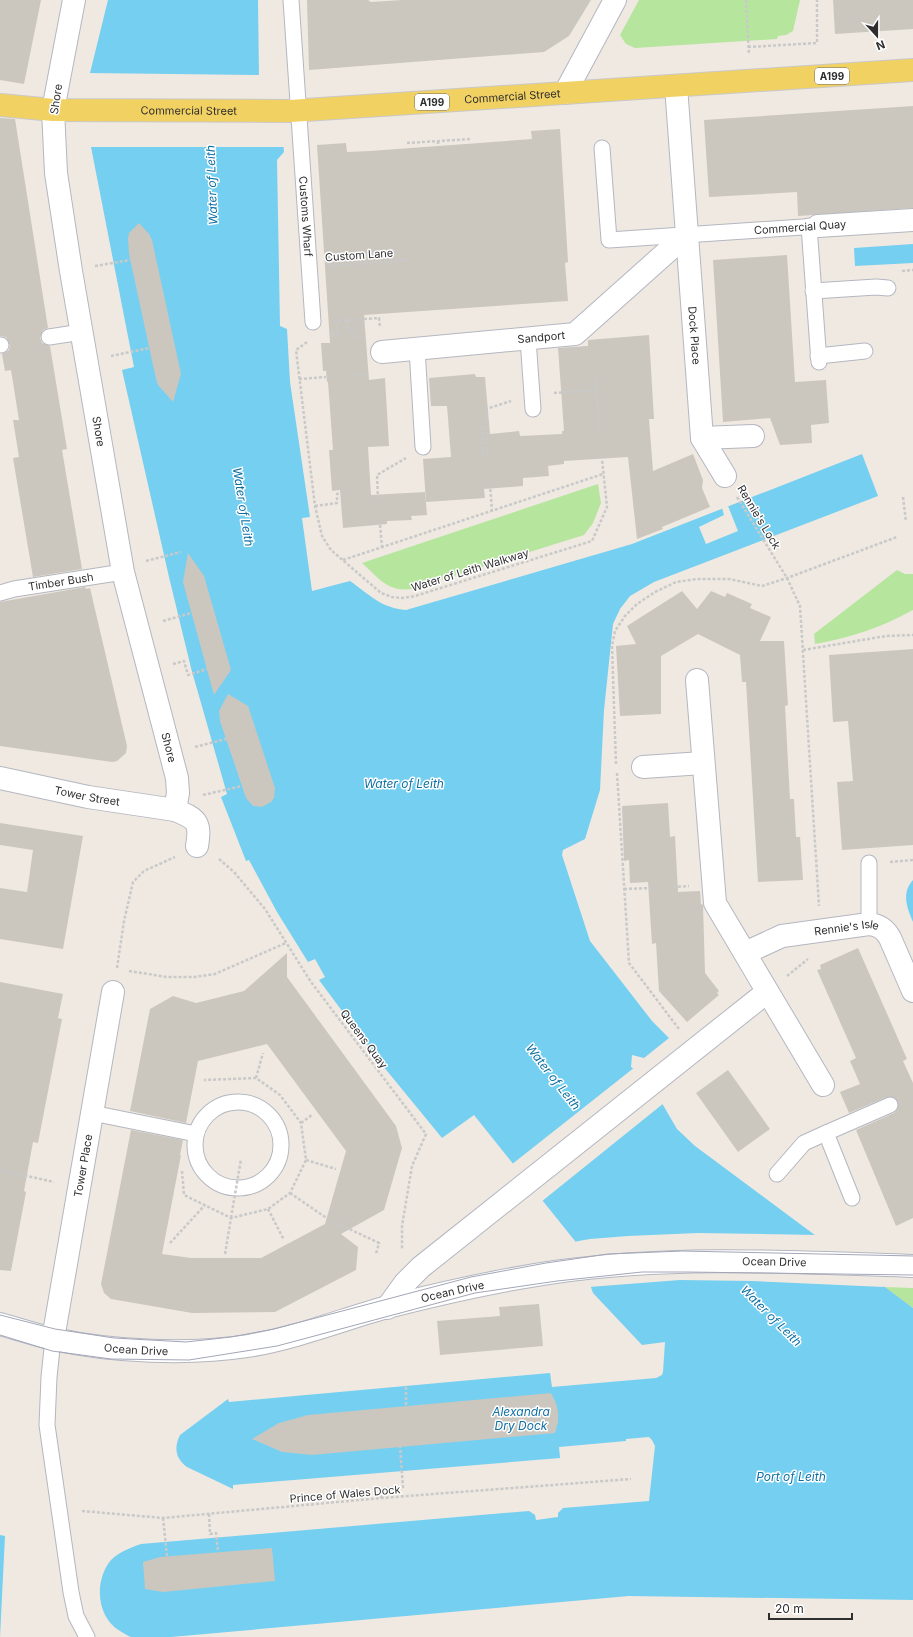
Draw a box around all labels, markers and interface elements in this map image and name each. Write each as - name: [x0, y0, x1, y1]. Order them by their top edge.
- north arrow: [857, 16, 897, 56]
- text: N: [874, 37, 887, 53]
- road number: A199: [815, 68, 849, 84]
- street label: Shore: [47, 83, 65, 115]
- street label: Commercial Street: [464, 86, 561, 107]
- road number: A199: [415, 94, 449, 110]
- street label: Commercial Street: [141, 103, 237, 118]
- water label: Water of Leith: [203, 145, 220, 225]
- street label: Customs Wharf: [296, 176, 316, 257]
- street label: Commercial Quay: [753, 217, 847, 237]
- street label: Custom Lane: [324, 246, 394, 264]
- street label: Dock Place: [685, 306, 704, 365]
- street label: Sandport: [517, 328, 566, 346]
- street label: Shore: [89, 415, 108, 448]
- water label: Water of Leith: [230, 466, 257, 548]
- street label: Rennie's Lock: [734, 482, 784, 552]
- street label: Water of Leith Walkway: [410, 545, 530, 595]
- street label: Timber Bush: [27, 570, 95, 594]
- street label: Shore: [158, 731, 180, 764]
- water label: Water of Leith: [364, 776, 444, 791]
- street label: Tower Street: [53, 783, 121, 809]
- street label: Rennie's Isle: [813, 917, 881, 938]
- street label: Queens Quay: [337, 1007, 391, 1071]
- water label: Water of Leith: [523, 1041, 584, 1113]
- street label: Tower Place: [71, 1133, 95, 1198]
- street label: Ocean Drive: [742, 1254, 807, 1269]
- street label: Ocean Drive: [420, 1278, 485, 1305]
- water label: Water of Leith: [738, 1282, 805, 1349]
- street label: Ocean Drive: [103, 1340, 168, 1358]
- water label: Alexandra Dry Dock: [491, 1404, 550, 1433]
- water label: Port of Leith: [756, 1469, 826, 1484]
- street label: Prince of Wales Dock: [289, 1482, 401, 1506]
- scale bar: [769, 1595, 852, 1621]
- text: 20 m: [775, 1601, 804, 1616]

